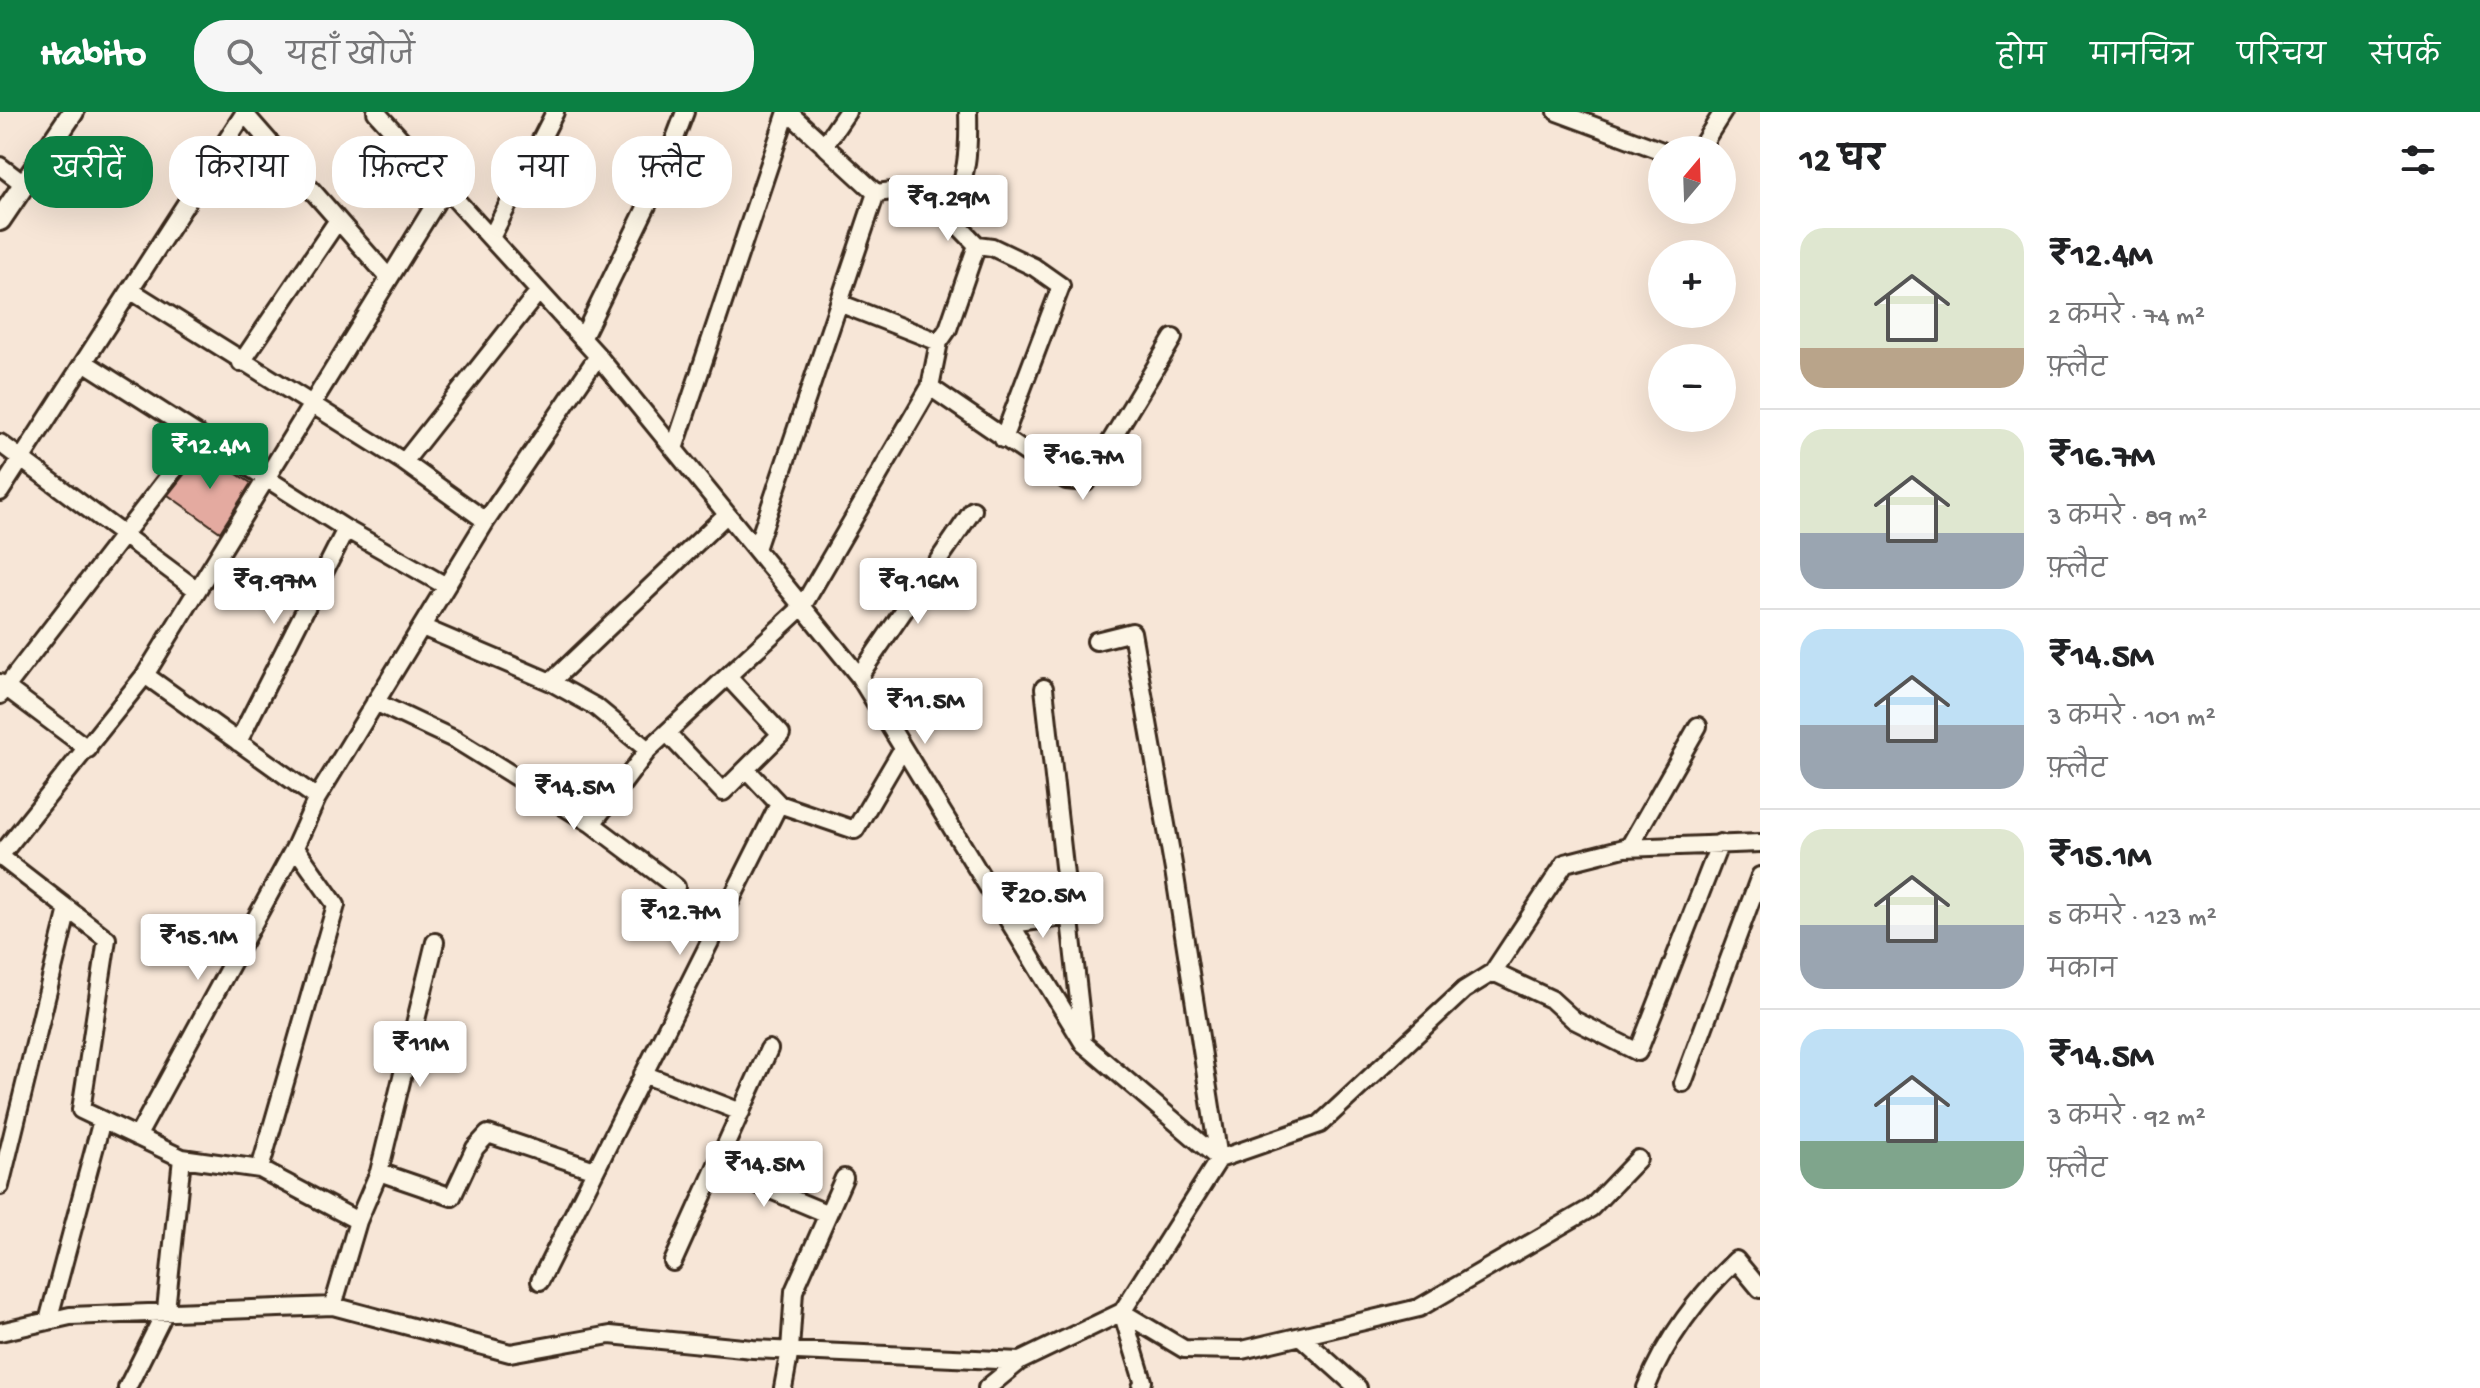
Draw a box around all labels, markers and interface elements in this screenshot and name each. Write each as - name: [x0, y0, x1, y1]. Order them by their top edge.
- search box: [194, 20, 754, 92]
- text: Habito: [40, 34, 146, 78]
- icon: search: [222, 34, 266, 78]
- text: यहाँ खोजें: [286, 41, 415, 76]
- text: होम: [1997, 42, 2046, 75]
- text: मानचित्र: [2090, 42, 2193, 75]
- text: परिचय: [2237, 42, 2326, 75]
- text: संपर्क: [2370, 42, 2440, 75]
- chip: खरीदें: [24, 136, 153, 208]
- chip: किराया: [169, 136, 316, 208]
- chip: फ़िल्टर: [332, 136, 475, 208]
- chip: नया: [491, 136, 596, 208]
- chip: फ़्लैट: [612, 136, 732, 208]
- north arrow: [1648, 136, 1736, 224]
- map controls: [1648, 136, 1736, 432]
- icon: filters: [2396, 138, 2440, 182]
- text: 12 घर: [1800, 143, 1884, 183]
- pin: ₹9.29M: [883, 175, 1013, 243]
- text: ₹9.29M: [907, 185, 989, 216]
- text: ₹12.4M: [2048, 238, 2152, 278]
- button: +: [1648, 240, 1736, 328]
- icon: home: [1864, 260, 1960, 356]
- text: 2 कमरे · 74 m²: [2048, 303, 2205, 334]
- button: −: [1648, 344, 1736, 432]
- text: फ़्लैट: [2048, 356, 2107, 387]
- pin: ₹12.4M: [145, 423, 275, 491]
- text: ₹12.4M: [170, 433, 250, 464]
- pin: ₹16.7M: [1018, 434, 1148, 502]
- text: ₹16.7M: [2048, 439, 2154, 479]
- text: ₹16.7M: [1042, 444, 1124, 475]
- icon: home: [1864, 461, 1960, 557]
- text: 3 कमरे · 89 m²: [2048, 504, 2207, 535]
- text: फ़्लैट: [2048, 557, 2107, 588]
- pin: ₹9.97M: [209, 558, 339, 626]
- pin: ₹9.16M: [853, 558, 983, 626]
- text: ₹9.97M: [232, 568, 316, 599]
- text: ₹9.16M: [878, 568, 958, 599]
- text: ₹14.5M: [2048, 639, 2153, 679]
- icon: home: [1864, 661, 1960, 757]
- pin: ₹11.5M: [860, 678, 990, 746]
- text: ₹11.5M: [886, 688, 964, 719]
- text: 3 कमरे · 101 m²: [2048, 704, 2216, 735]
- text: फ़्लैट: [2048, 757, 2107, 788]
- pin: ₹14.5M: [509, 764, 639, 832]
- text: ₹14.5M: [534, 774, 614, 805]
- text: ₹15.1M: [2048, 839, 2151, 879]
- icon: home: [1864, 861, 1960, 957]
- pin: ₹20.5M: [978, 872, 1108, 940]
- text: ₹20.5M: [1000, 882, 1086, 913]
- pin: ₹12.7M: [615, 889, 745, 957]
- text: ₹12.7M: [640, 899, 720, 930]
- text: 5 कमरे · 123 m²: [2048, 904, 2217, 935]
- pin: ₹15.1M: [133, 914, 263, 982]
- text: ₹15.1M: [159, 924, 237, 955]
- text: मकान: [2048, 957, 2117, 988]
- pin: ₹11M: [373, 1021, 467, 1089]
- text: ₹11M: [392, 1031, 448, 1062]
- text: ₹14.5M: [2048, 1039, 2153, 1079]
- icon: home: [1864, 1061, 1960, 1157]
- text: 3 कमरे · 92 m²: [2048, 1104, 2206, 1135]
- pin: ₹14.5M: [699, 1141, 829, 1209]
- text: ₹14.5M: [724, 1151, 804, 1182]
- text: फ़्लैट: [2048, 1157, 2107, 1188]

